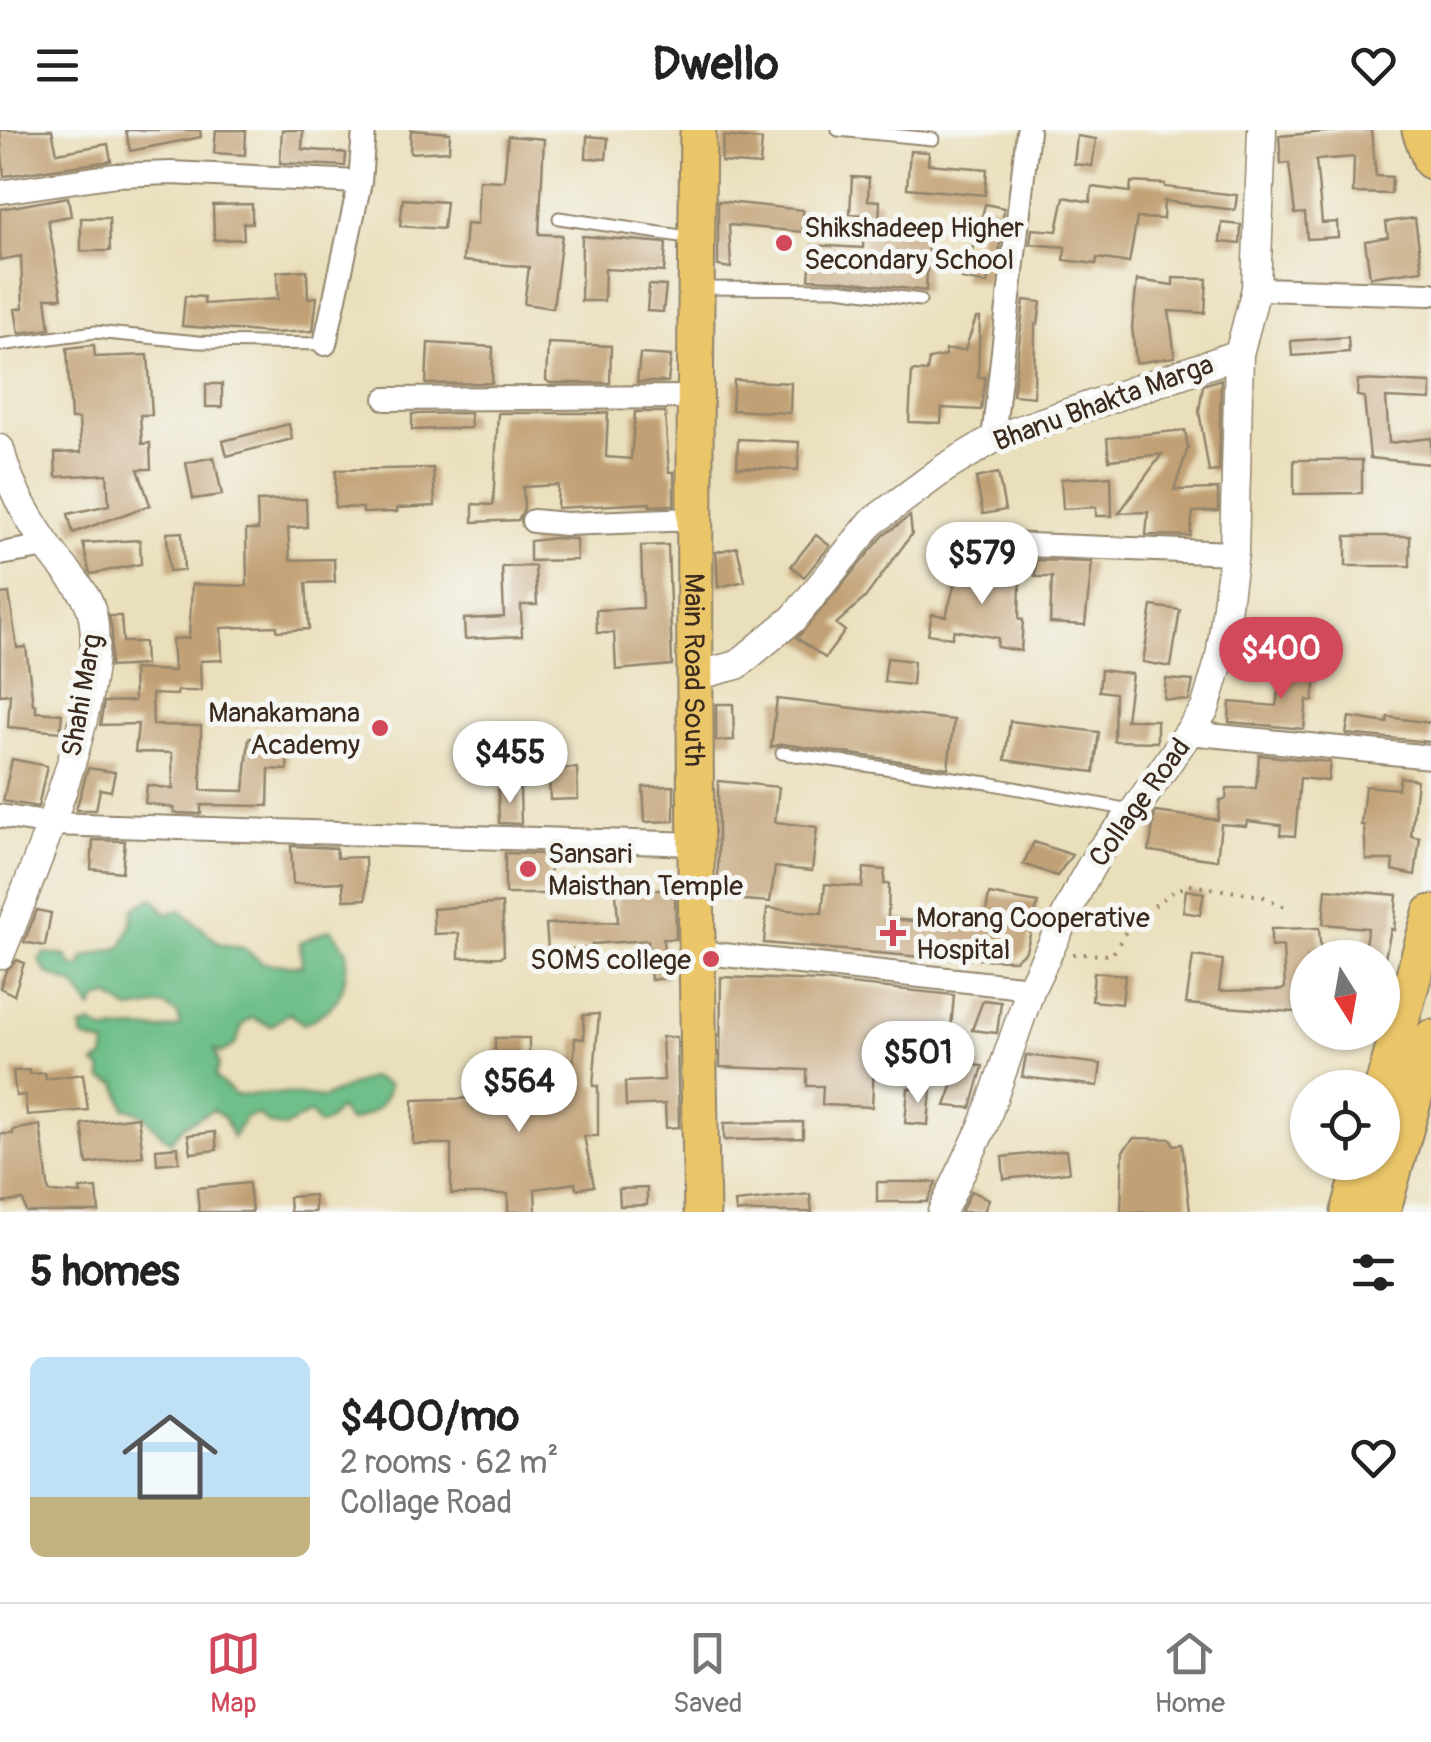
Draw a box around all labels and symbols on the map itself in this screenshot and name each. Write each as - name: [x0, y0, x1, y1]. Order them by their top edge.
- place label: Shikshadeep Higher Secondary School: [804, 211, 1024, 278]
- marker: Shikshadeep Higher Secondary School: [773, 232, 795, 254]
- street label: Bhanu Bhakta Marga: [989, 347, 1218, 459]
- pin: $579: [923, 522, 1041, 607]
- street label: Main Road South: [676, 573, 711, 767]
- pin: $400: [1222, 617, 1340, 702]
- street label: Shahi Marg: [54, 631, 110, 759]
- place label: Manakamana Academy: [208, 696, 360, 763]
- marker: Manakamana Academy: [369, 717, 391, 739]
- pin: $455: [451, 721, 569, 806]
- street label: Collage Road: [1082, 732, 1199, 874]
- place label: Sansari Maisthan Temple: [548, 837, 743, 904]
- marker: Sansari Maisthan Temple: [517, 858, 539, 880]
- place label: Morang Cooperative Hospital: [916, 901, 1150, 968]
- marker: Morang Cooperative Hospital: [880, 920, 906, 946]
- north arrow: [1290, 940, 1400, 1050]
- place label: SOMS college: [530, 943, 691, 978]
- marker: SOMS college: [700, 948, 722, 970]
- pin: $501: [859, 1021, 977, 1106]
- pin: $564: [460, 1050, 578, 1135]

